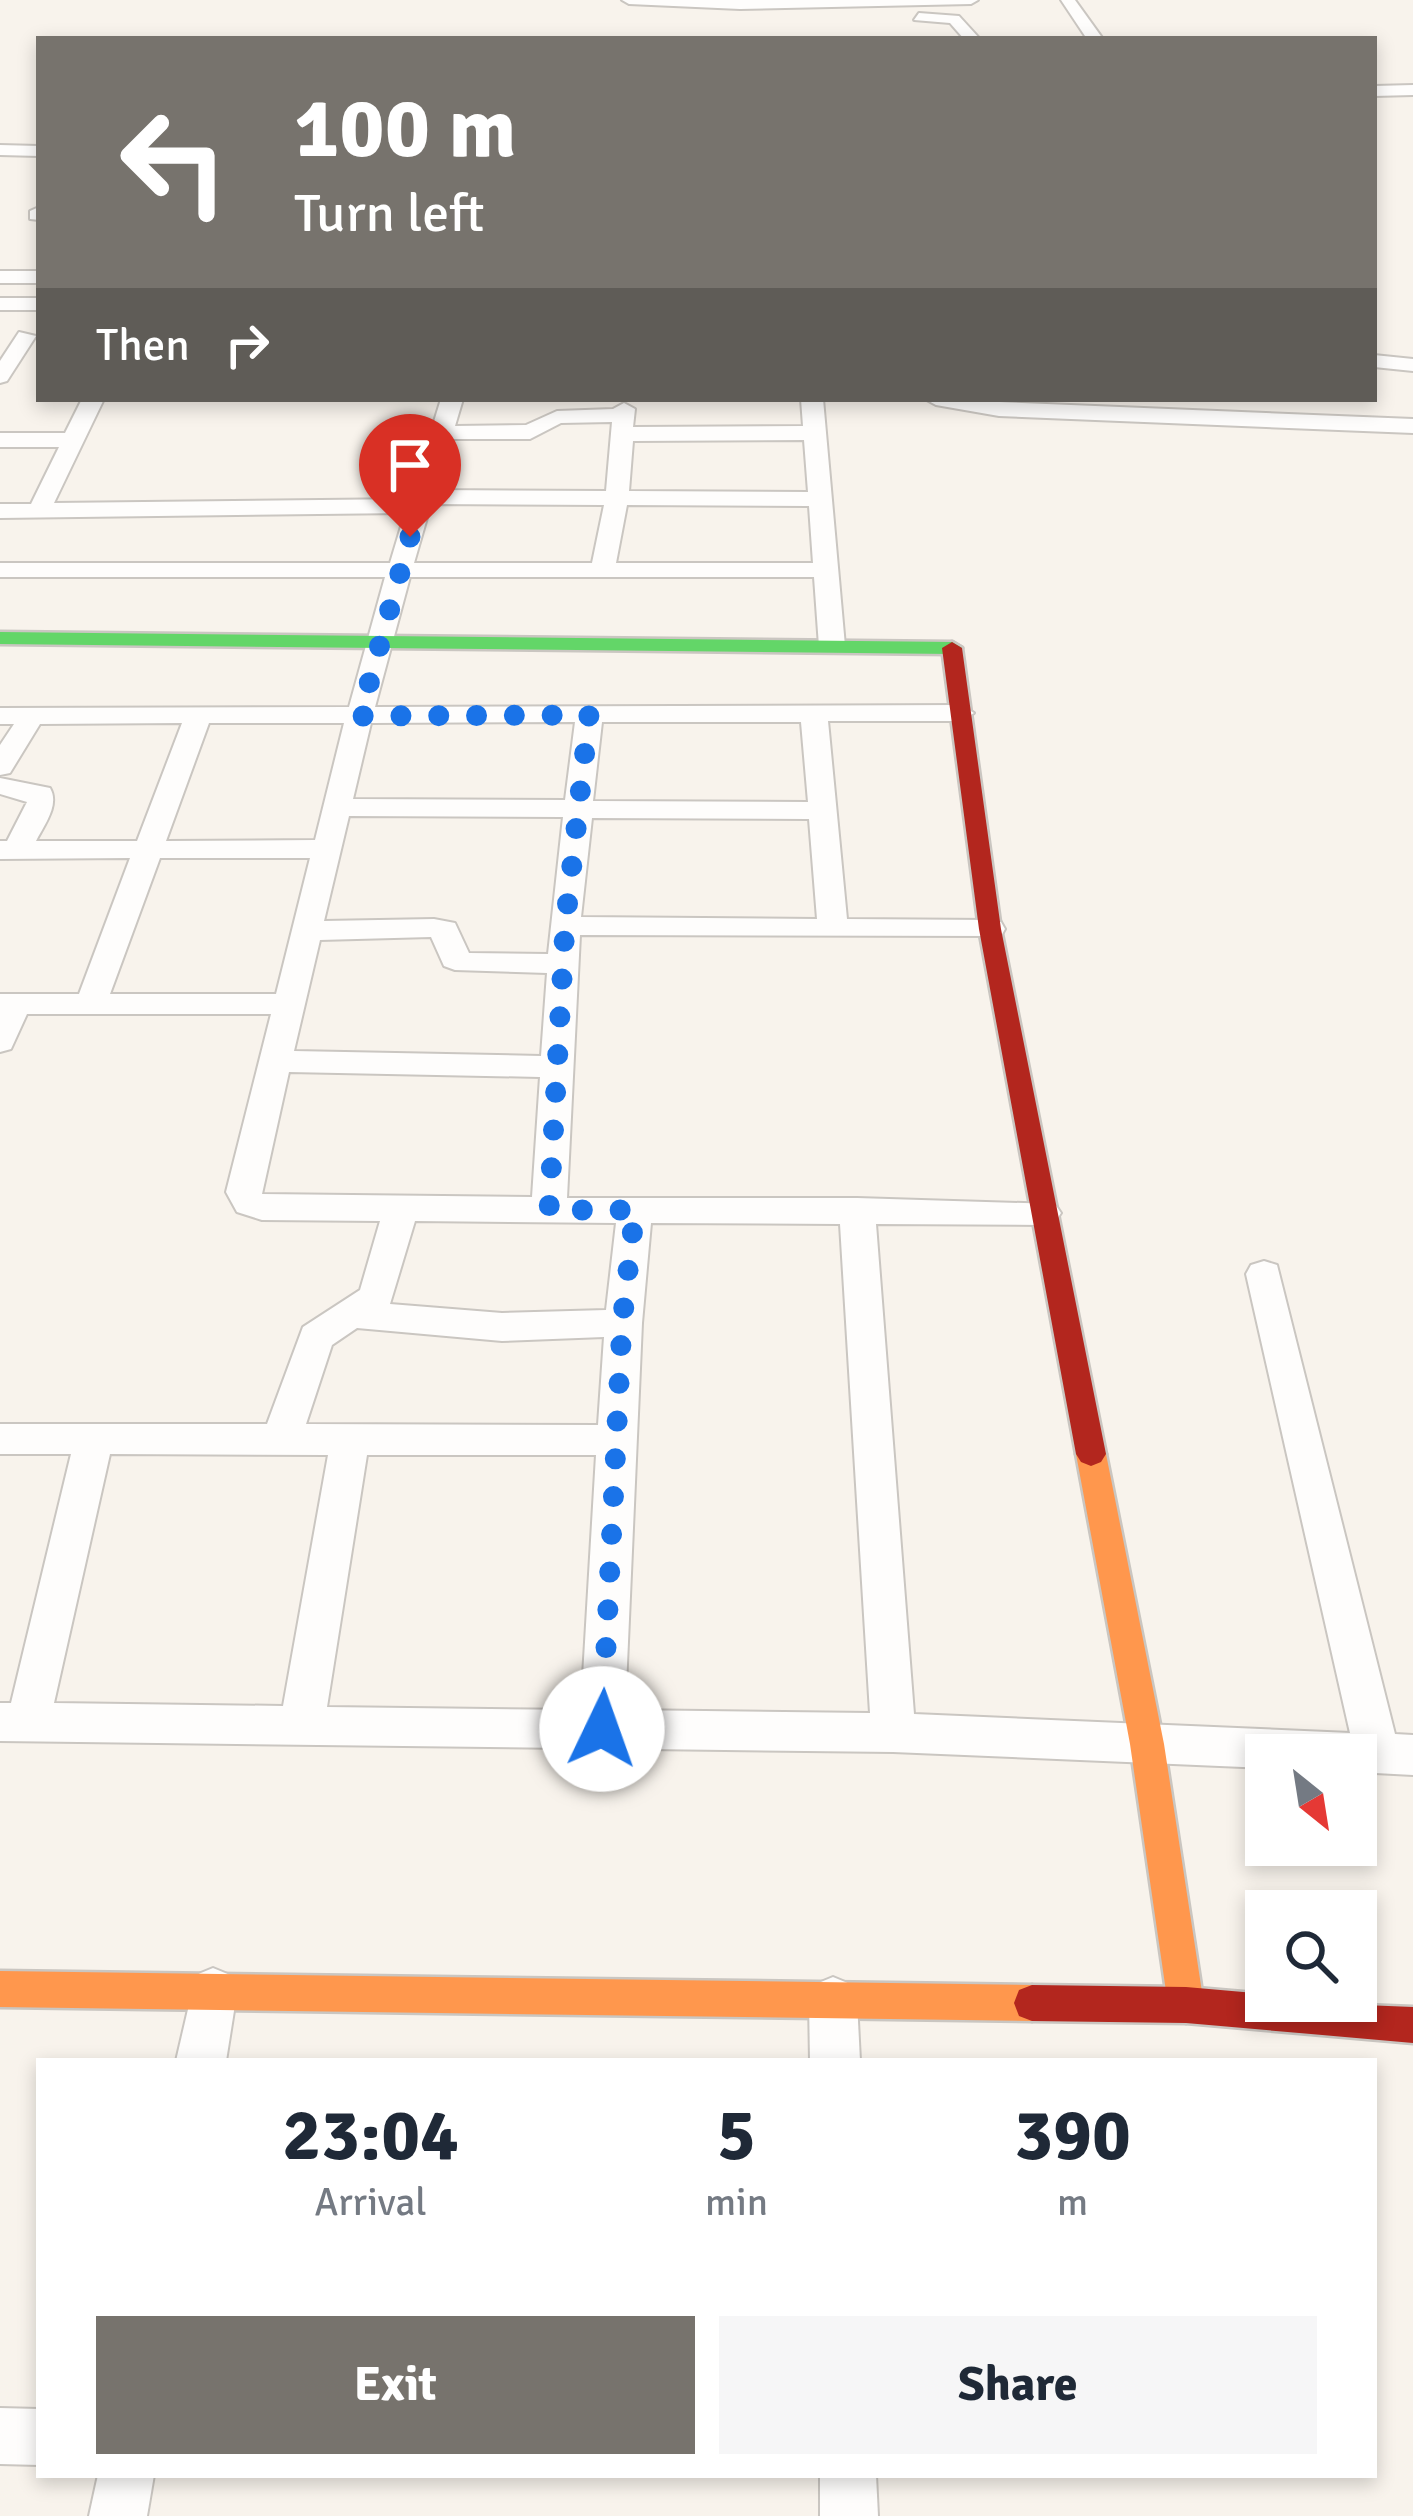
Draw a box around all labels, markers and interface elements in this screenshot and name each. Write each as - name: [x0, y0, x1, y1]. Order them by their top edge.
- text: 100 m: [294, 77, 516, 181]
- icon: left: [96, 84, 252, 240]
- text: Turn left: [294, 180, 484, 247]
- icon: right: [214, 312, 280, 378]
- text: Then: [96, 318, 190, 373]
- pin: [359, 414, 461, 537]
- icon: arrive: [377, 432, 443, 498]
- position arrow: [539, 1666, 665, 1792]
- north arrow: [1245, 1734, 1377, 1866]
- map controls: [1245, 1734, 1377, 2022]
- button: search: [1245, 1890, 1377, 2022]
- text: 23:04: [282, 2091, 459, 2180]
- text: 5: [717, 2091, 756, 2180]
- text: 390: [1014, 2091, 1131, 2180]
- text: Arrival: [314, 2178, 427, 2226]
- text: min: [705, 2178, 768, 2226]
- text: m: [1057, 2178, 1088, 2226]
- button: Exit: [96, 2316, 695, 2454]
- button: Share: [719, 2316, 1317, 2454]

